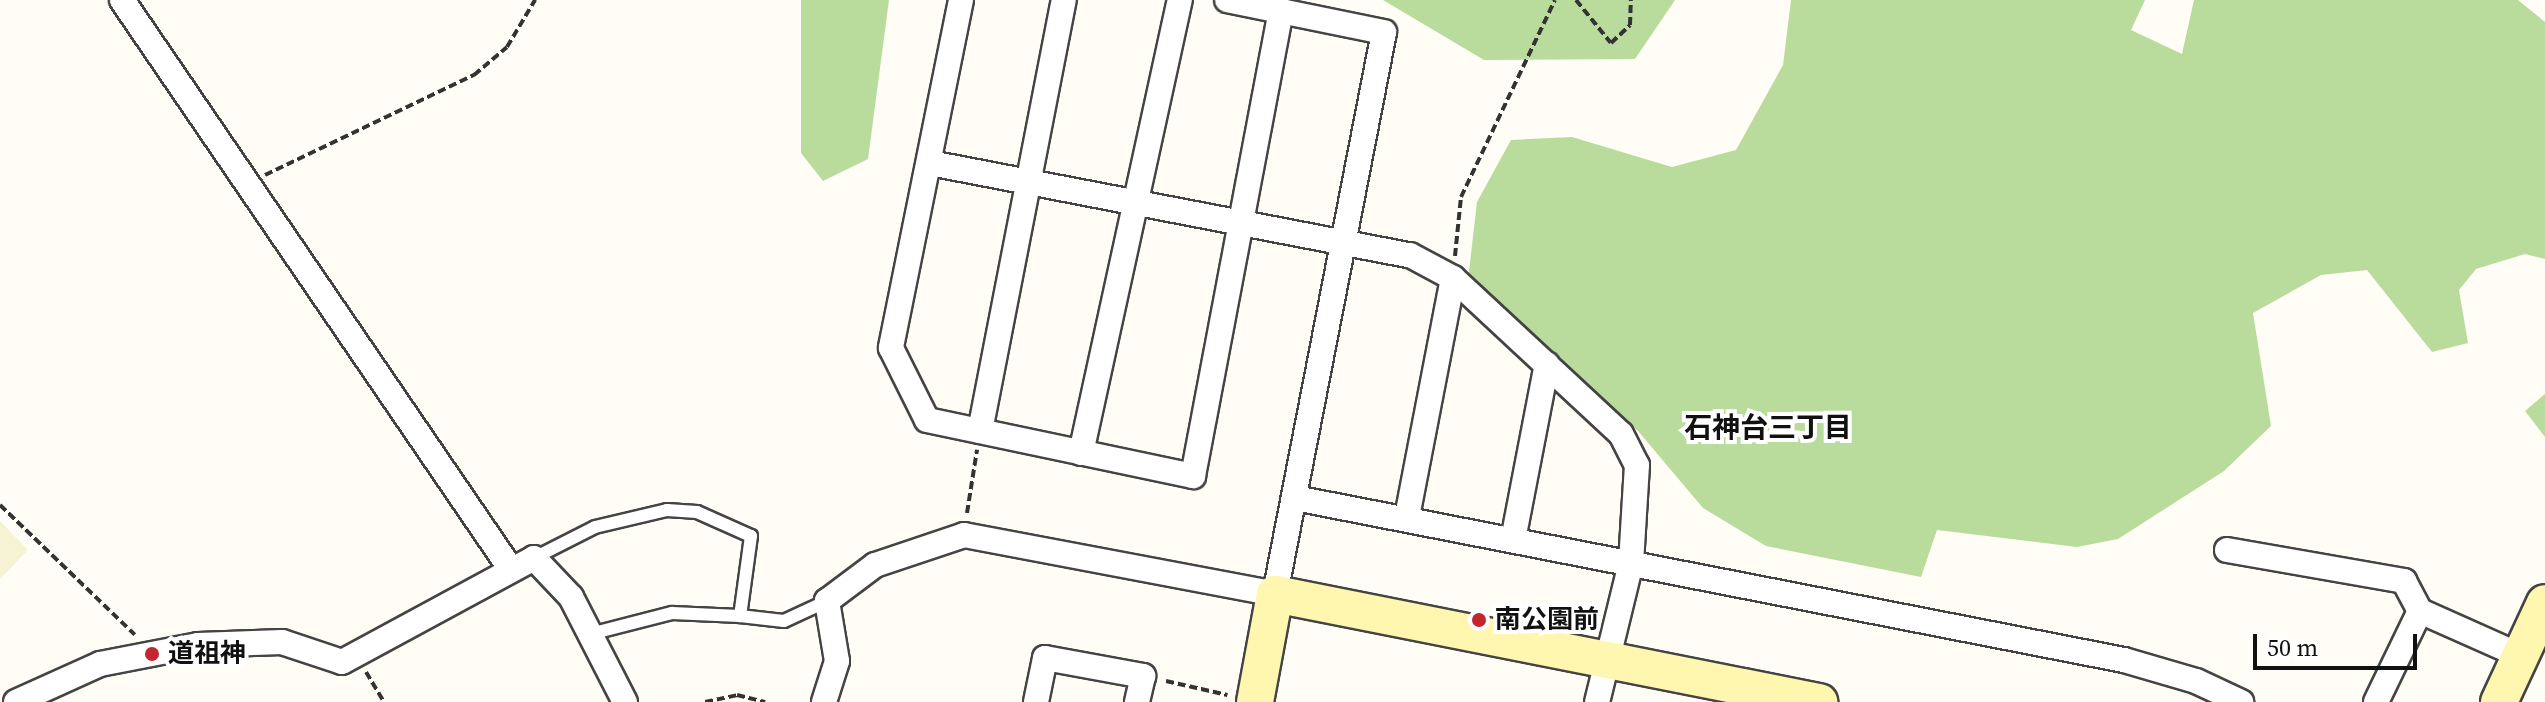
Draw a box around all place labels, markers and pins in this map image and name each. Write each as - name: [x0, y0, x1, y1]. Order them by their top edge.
- place label: 南公園前: [1495, 604, 1599, 636]
- marker: 南公園前: [1470, 611, 1488, 629]
- place label: 道祖神: [168, 638, 246, 670]
- marker: 道祖神: [143, 645, 161, 663]

